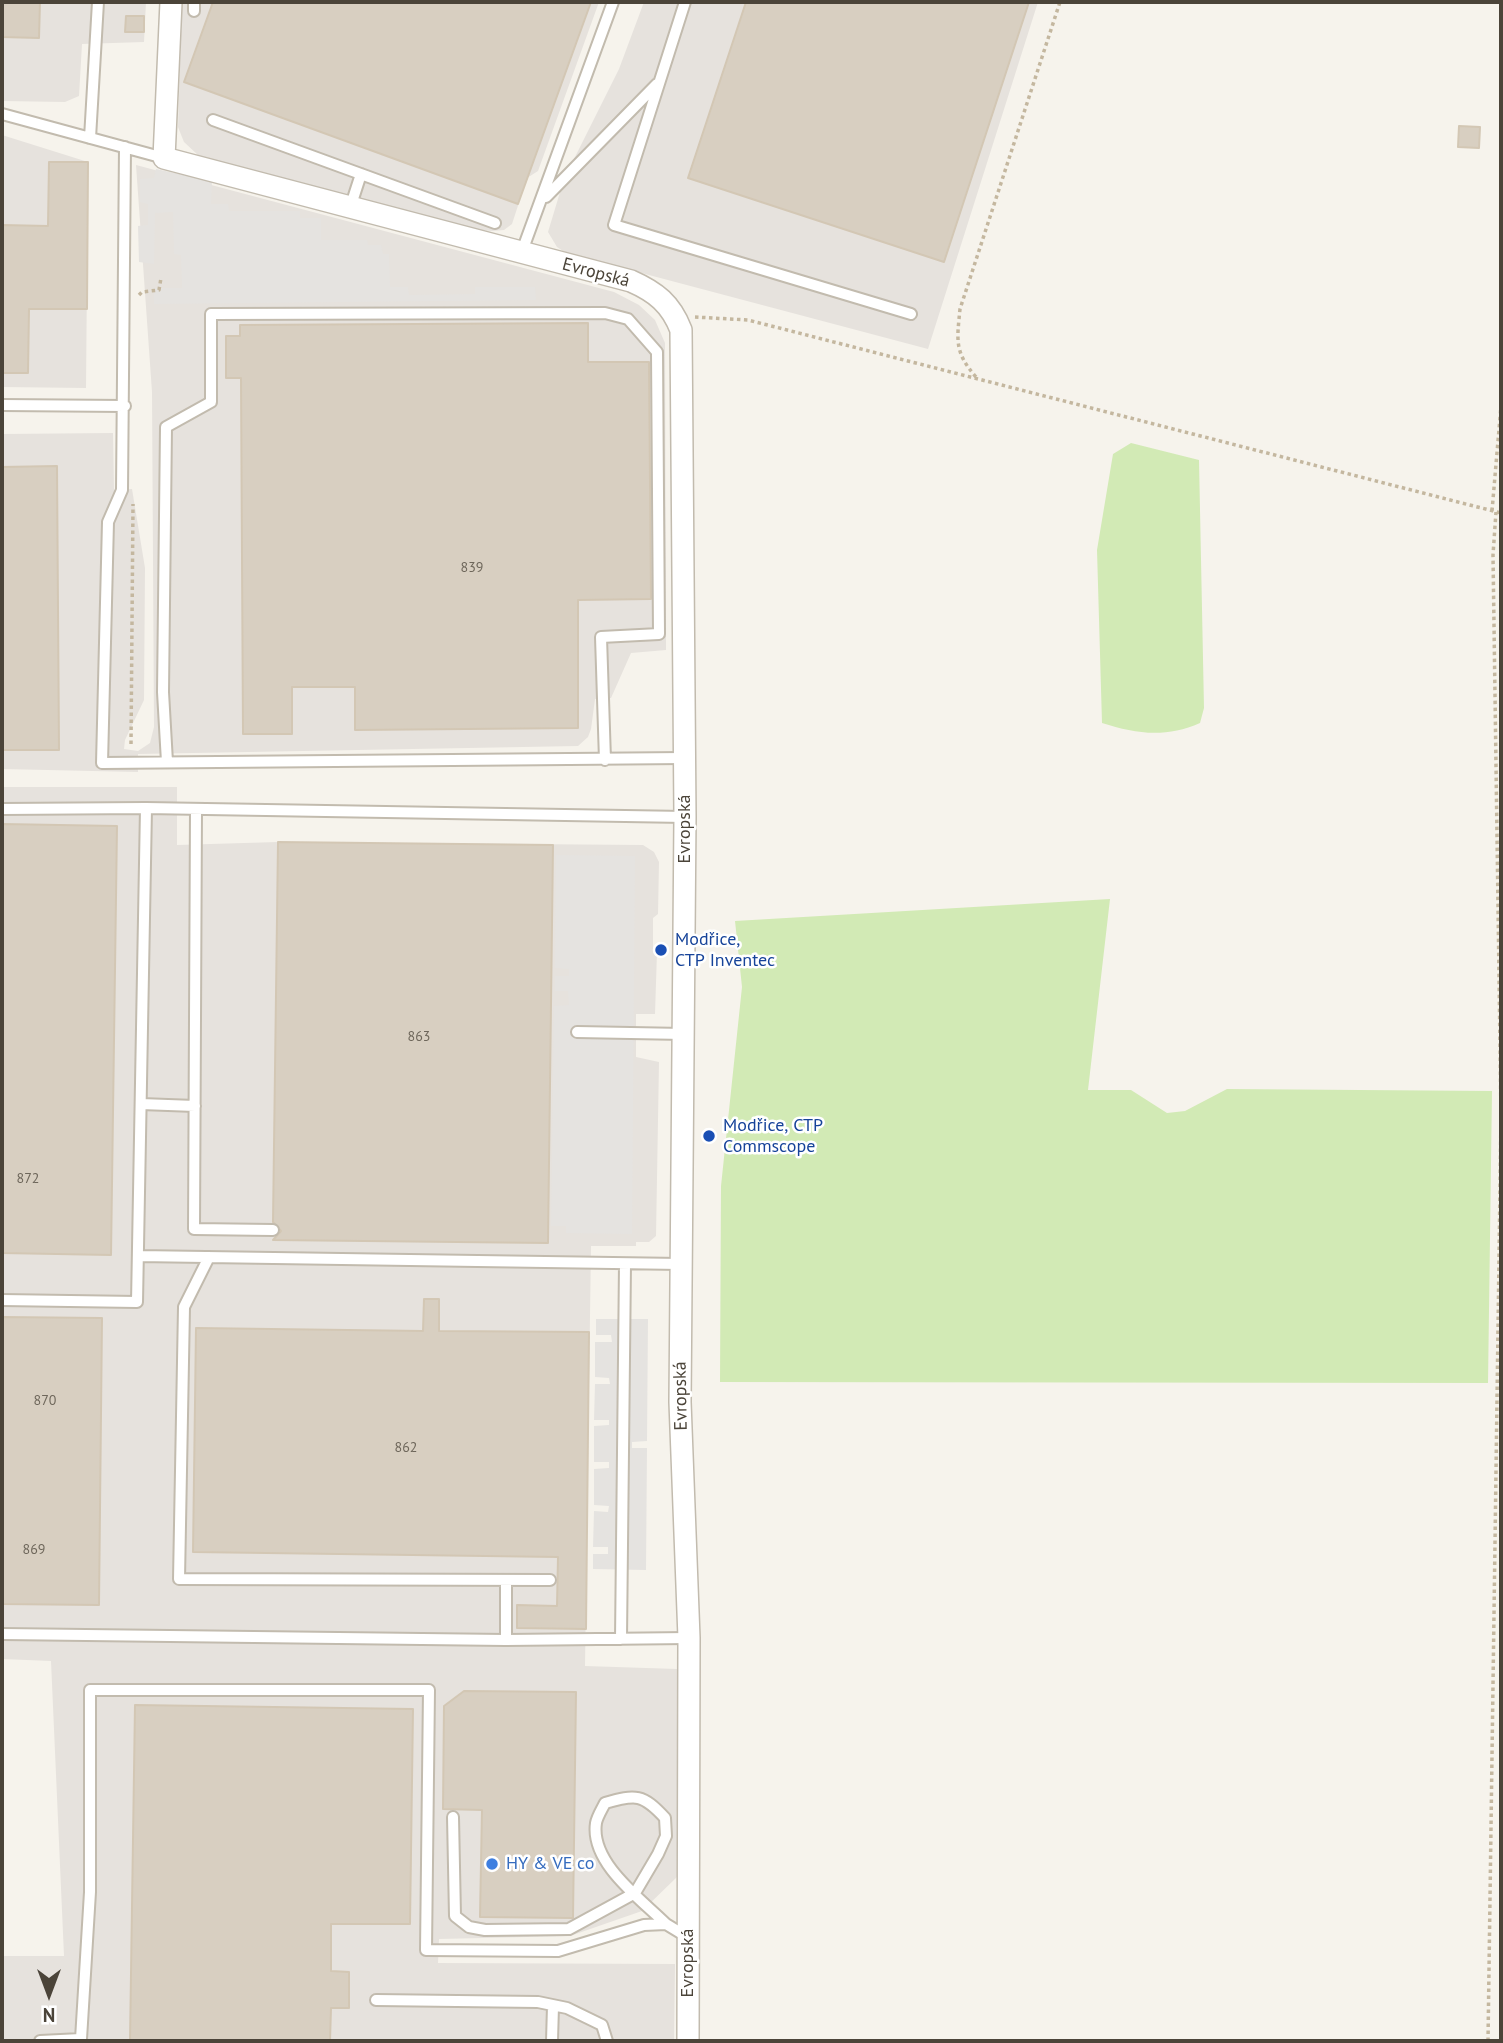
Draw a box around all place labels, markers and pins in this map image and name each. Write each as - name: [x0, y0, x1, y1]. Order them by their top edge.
- place label: Modřice, CTP Inventec: [675, 929, 775, 972]
- marker: Modřice, CTP Inventec: [653, 942, 669, 958]
- place label: Modřice, CTP Commscope: [723, 1115, 823, 1158]
- marker: Modřice, CTP Commscope: [701, 1128, 717, 1144]
- place label: HY & VE co: [506, 1853, 594, 1875]
- marker: HY & VE co: [484, 1856, 500, 1872]

